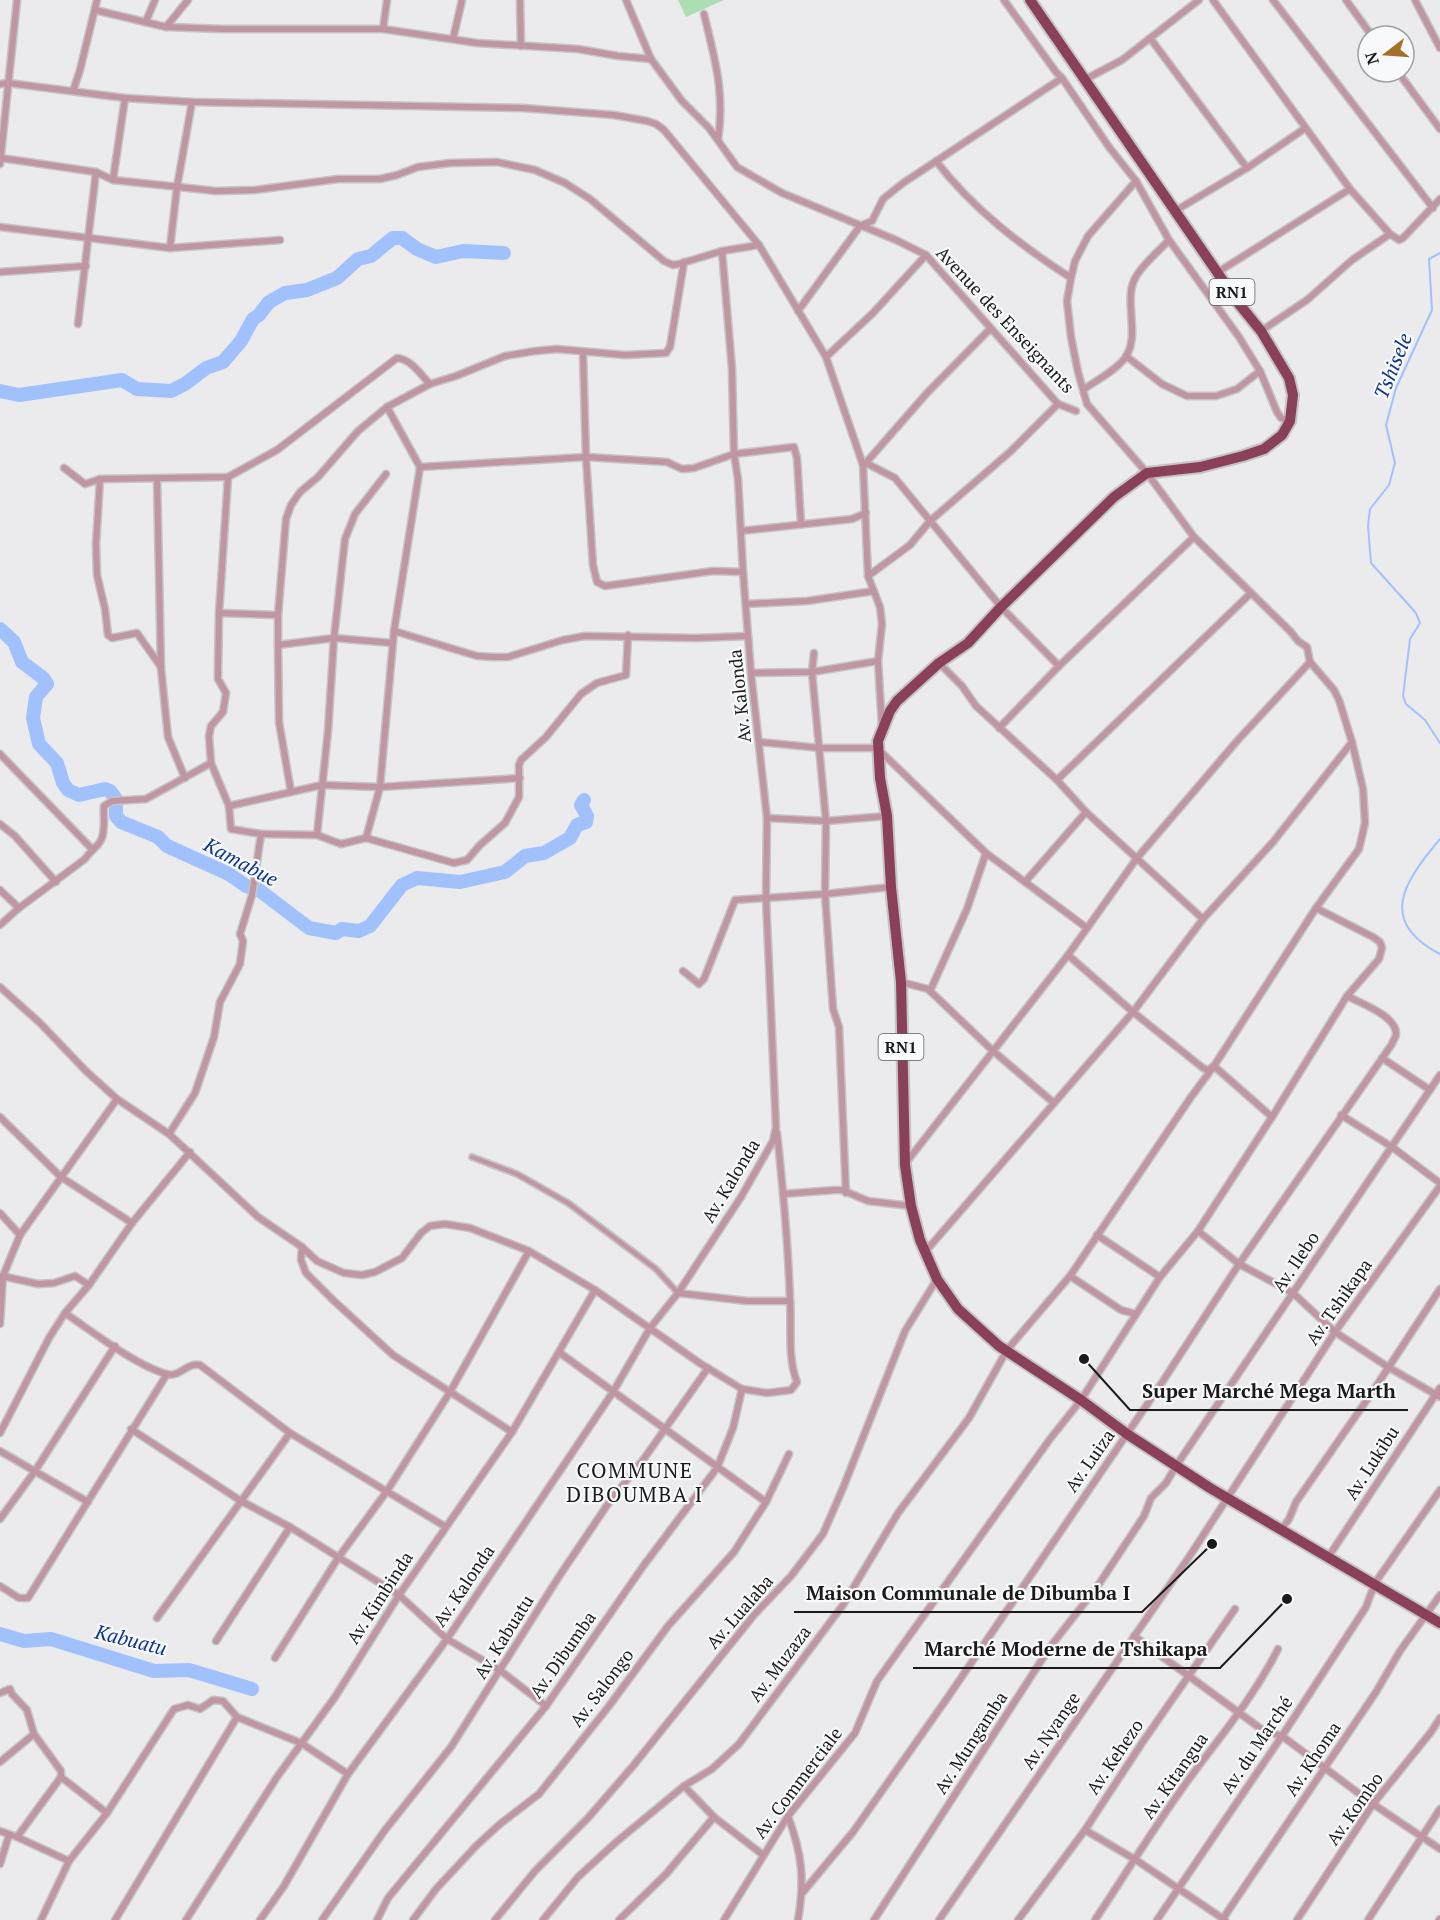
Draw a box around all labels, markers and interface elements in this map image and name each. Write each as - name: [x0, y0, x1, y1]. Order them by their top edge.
- north arrow: [1356, 24, 1416, 84]
- text: N: [1359, 49, 1384, 67]
- street label: Avenue des Enseignants: [931, 241, 1080, 398]
- road number: RN1: [1210, 279, 1254, 305]
- water label: Tshisele: [1367, 329, 1418, 403]
- street label: Av. Kalonda: [722, 648, 756, 744]
- water label: Kamabue: [199, 830, 283, 892]
- road number: RN1: [878, 1034, 924, 1060]
- street label: Av. Kalonda: [696, 1134, 765, 1227]
- street label: Av. Ilebo: [1266, 1226, 1324, 1297]
- street label: Av. Tshikapa: [1300, 1254, 1377, 1349]
- callout: Super Marché Mega Marth: [1130, 1372, 1408, 1410]
- text: Super Marché Mega Marth: [1142, 1377, 1396, 1404]
- street label: Av. Lukibu: [1338, 1421, 1404, 1504]
- street label: Av. Luiza: [1059, 1424, 1120, 1497]
- district label: COMMUNE DIBOUMBA I: [566, 1456, 704, 1508]
- street label: Av. Kalonda: [427, 1540, 499, 1631]
- street label: Av. Kimbinda: [340, 1547, 418, 1648]
- street label: Av. Lualaba: [700, 1569, 778, 1653]
- callout: Maison Communale de Dibumba I: [794, 1574, 1142, 1612]
- text: Maison Communale de Dibumba I: [806, 1579, 1130, 1606]
- street label: Av. Kabuatu: [468, 1590, 539, 1683]
- street label: Av. Dibumba: [523, 1606, 601, 1703]
- water label: Kabuatu: [92, 1617, 170, 1661]
- street label: Av. Muzaza: [743, 1620, 816, 1706]
- callout: Marché Moderne de Tshikapa: [913, 1630, 1220, 1668]
- text: Marché Moderne de Tshikapa: [924, 1635, 1208, 1662]
- street label: Av. Salongo: [564, 1643, 639, 1731]
- street label: Av. Mungamba: [928, 1687, 1012, 1798]
- street label: Av. Nyange: [1015, 1687, 1085, 1774]
- street label: Av. du Marché: [1215, 1691, 1298, 1798]
- street label: Av. Kehezo: [1080, 1714, 1148, 1799]
- street label: Av. Khoma: [1279, 1717, 1346, 1800]
- street label: Av. Commerciale: [747, 1722, 847, 1843]
- street label: Av. Kitangua: [1136, 1727, 1213, 1823]
- street label: Av. Kombo: [1320, 1767, 1388, 1850]

